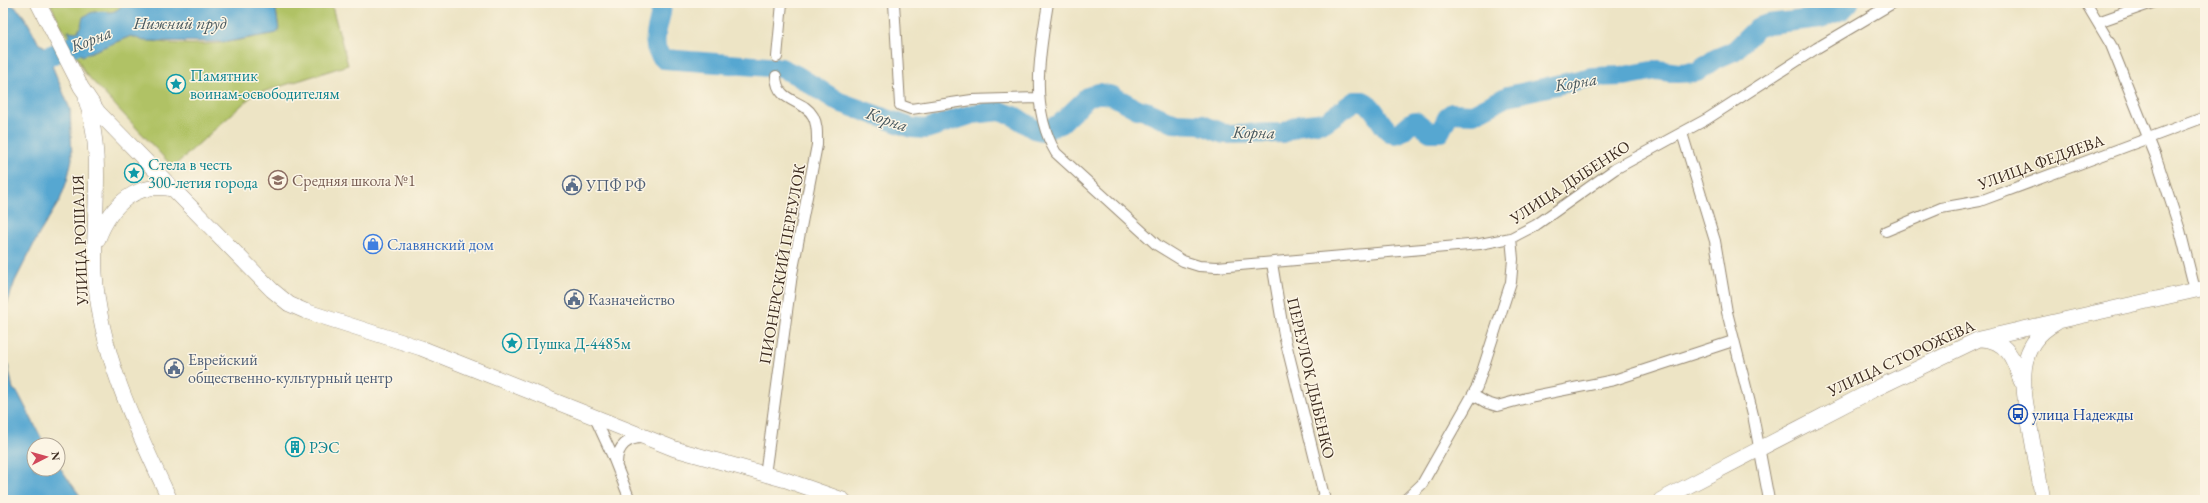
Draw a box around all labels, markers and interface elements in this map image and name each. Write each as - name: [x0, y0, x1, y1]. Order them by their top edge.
- water label: Нижний пруд: [132, 12, 227, 34]
- water label: Корна: [66, 21, 115, 58]
- place label: Памятник воинам-освободителям: [190, 65, 340, 104]
- water label: Корна: [1552, 67, 1599, 97]
- place icon: Памятник воинам-освободителям: [165, 73, 187, 95]
- water label: Корна: [862, 101, 911, 136]
- water label: Корна: [1232, 121, 1275, 143]
- street label: УЛИЦА ФЕДЯЕВА: [1974, 129, 2108, 195]
- street label: УЛИЦА ДЫБЕНКО: [1505, 135, 1634, 229]
- place label: Стела в честь 300-летия города: [148, 154, 258, 193]
- place icon: Стела в честь 300-летия города: [123, 162, 145, 184]
- street label: ПИОНЕРСКИЙ ПЕРЕУЛОК: [754, 162, 810, 366]
- school or university icon: Средняя школа №1: [267, 169, 289, 191]
- place label: Средняя школа №1: [292, 170, 416, 191]
- street label: УЛИЦА РОШАЛЯ: [67, 174, 93, 307]
- public building icon: УПФ РФ: [561, 174, 583, 196]
- place label: УПФ РФ: [585, 175, 646, 196]
- shop icon: Славянский дом: [362, 233, 384, 255]
- place label: Славянский дом: [387, 234, 494, 255]
- public building icon: Казначейство: [563, 288, 585, 310]
- place label: Казначейство: [588, 289, 675, 310]
- street label: ПЕРЕУЛОК ДЫБЕНКО: [1282, 295, 1340, 461]
- street label: УЛИЦА СТОРОЖЕВА: [1823, 314, 1979, 402]
- place icon: Пушка Д-4485м: [501, 332, 523, 354]
- place label: Пушка Д-4485м: [526, 333, 631, 354]
- place label: Еврейский общественно-культурный центр: [188, 349, 393, 388]
- public building icon: Еврейский общественно-культурный центр: [163, 357, 185, 379]
- bus stop icon: улица Надежды: [2007, 403, 2029, 425]
- place label: улица Надежды: [2032, 404, 2134, 425]
- building icon: РЭС: [284, 436, 306, 458]
- north arrow: [26, 437, 66, 477]
- place label: РЭС: [309, 437, 340, 458]
- text: N: [49, 451, 63, 461]

